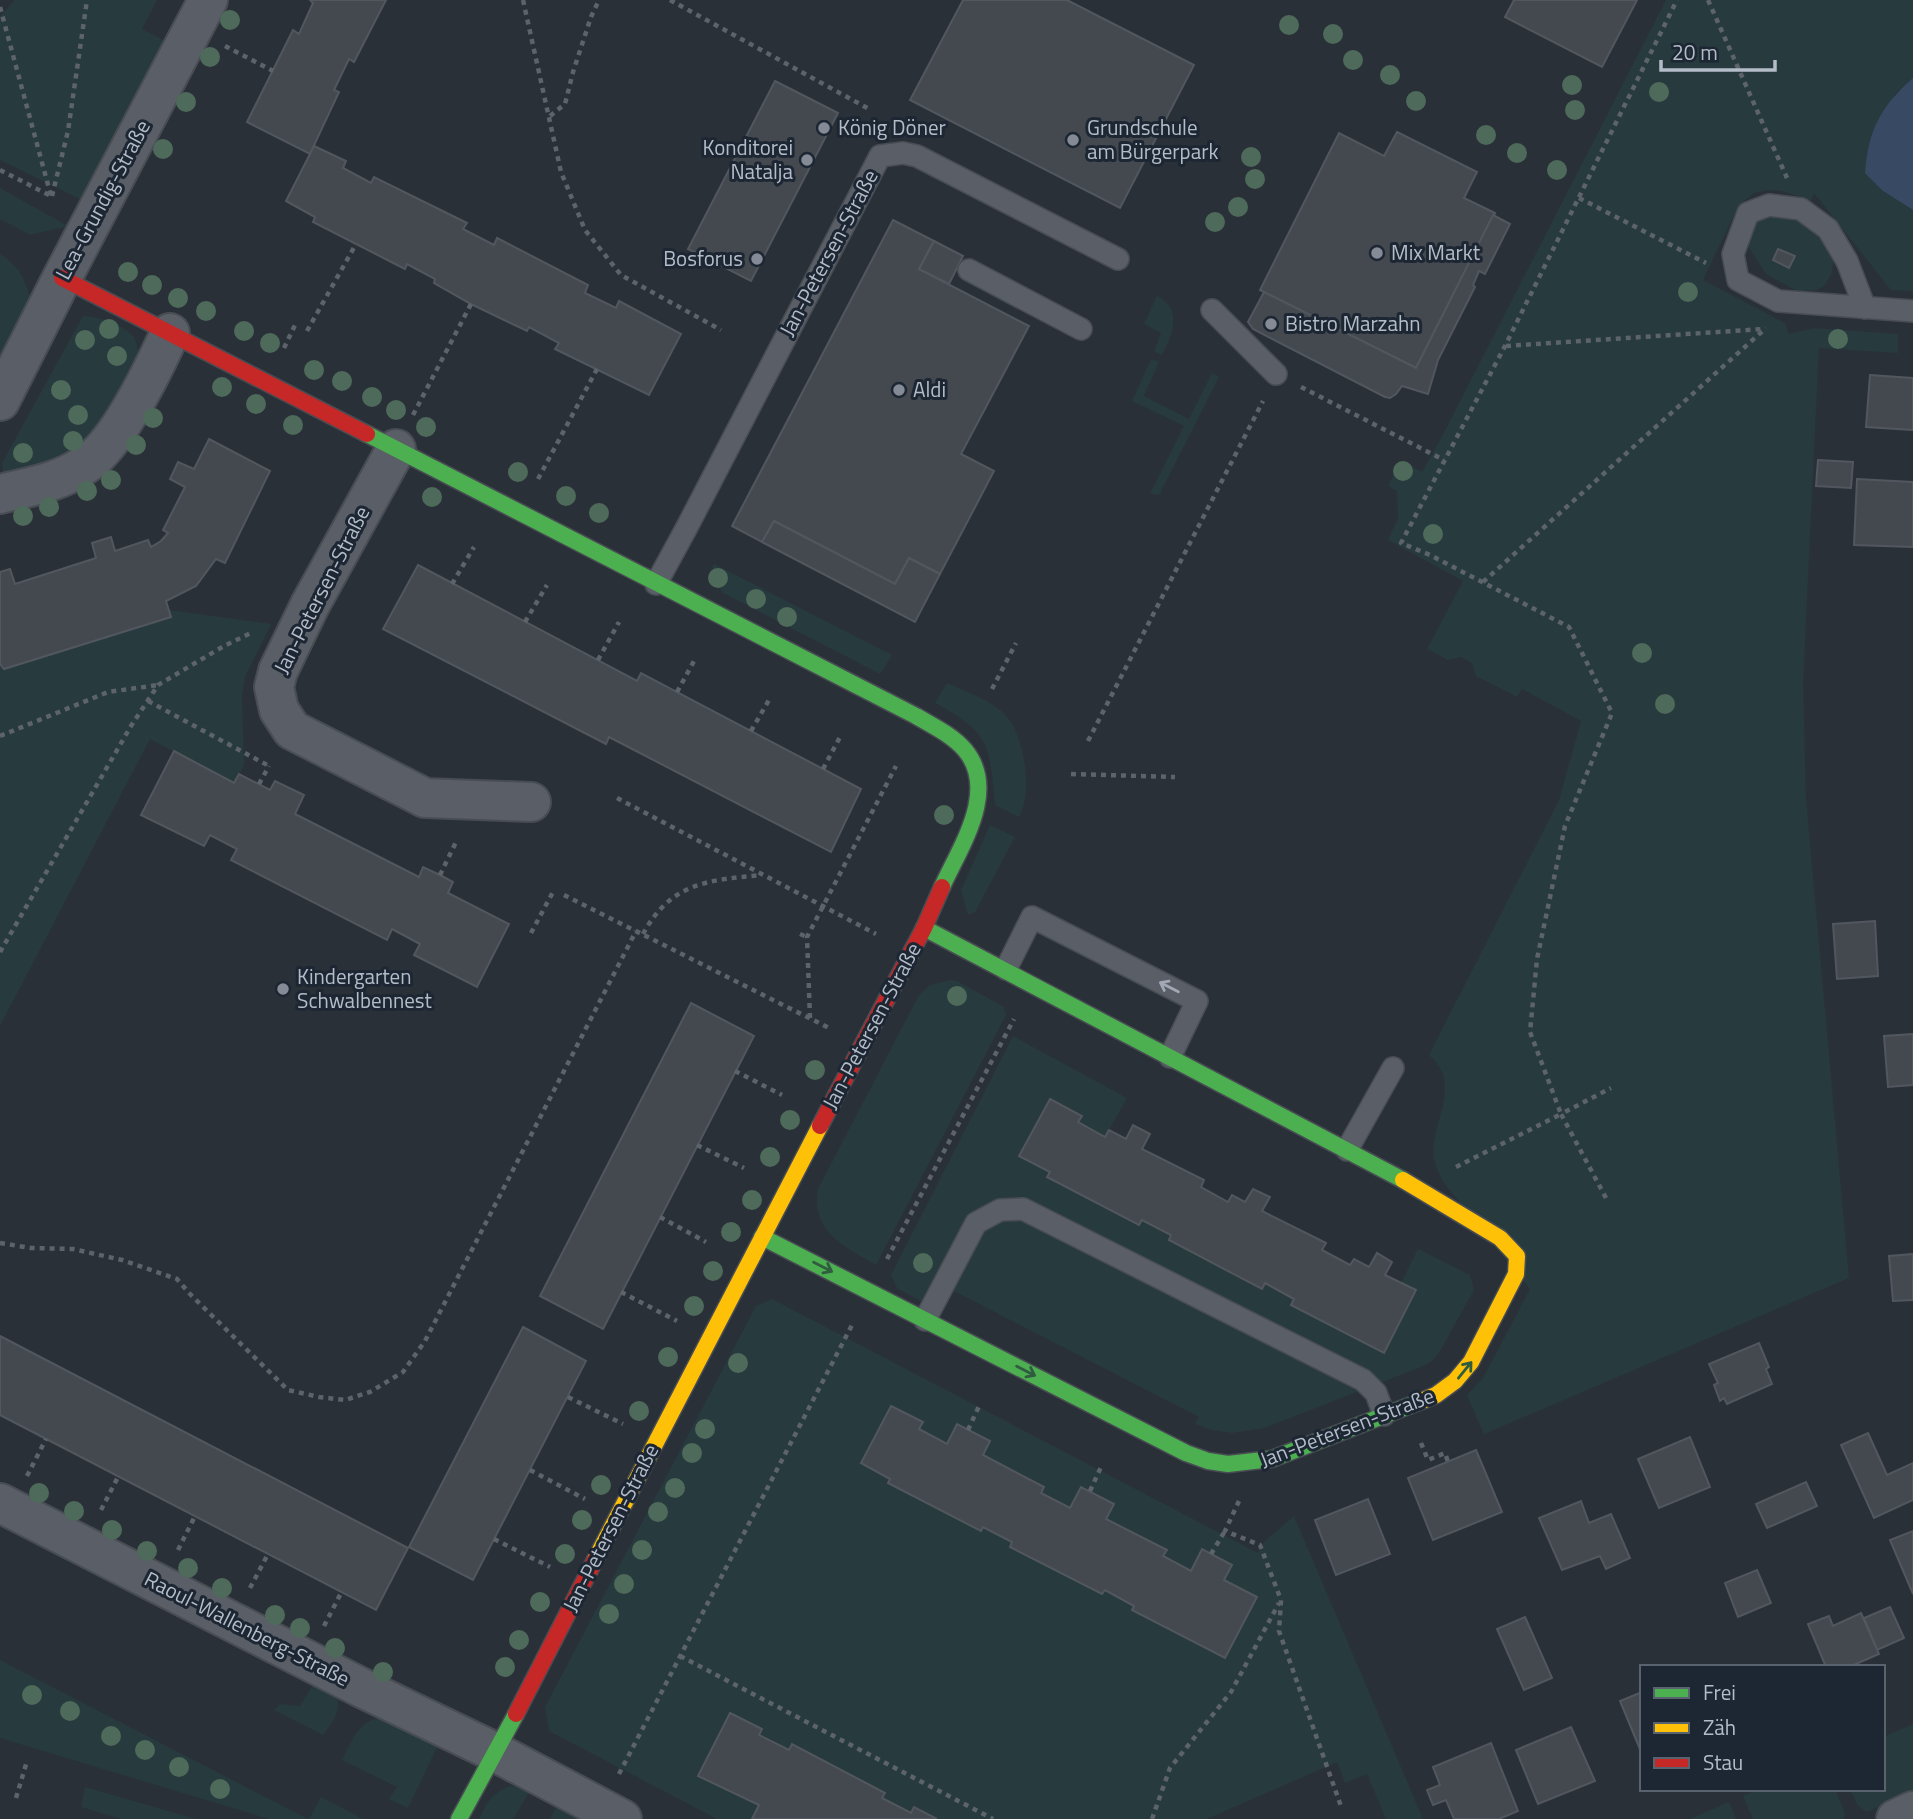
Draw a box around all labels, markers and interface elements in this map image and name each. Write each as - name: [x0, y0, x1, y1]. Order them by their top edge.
- scale bar: [1661, 28, 1775, 72]
- text: 20 m: [1672, 36, 1718, 68]
- place label: König Döner: [838, 111, 946, 143]
- place label: Grundschule am Bürgerpark: [1087, 111, 1218, 167]
- street label: Lea-Grundig-Straße: [46, 114, 158, 285]
- marker: König Döner: [816, 120, 832, 136]
- place label: Konditorei Natalja: [703, 131, 793, 187]
- marker: Grundschule am Bürgerpark: [1065, 132, 1081, 148]
- marker: Konditorei Natalja: [799, 152, 815, 168]
- street label: Jan-Petersen-Straße: [771, 164, 886, 342]
- place label: Mix Markt: [1391, 236, 1481, 268]
- place label: Bosforus: [663, 242, 743, 274]
- marker: Mix Markt: [1369, 245, 1385, 261]
- marker: Bosforus: [749, 251, 765, 267]
- place label: Bistro Marzahn: [1285, 307, 1421, 339]
- marker: Bistro Marzahn: [1263, 316, 1279, 332]
- place label: Aldi: [913, 373, 946, 405]
- marker: Aldi: [891, 382, 907, 398]
- street label: Jan-Petersen-Straße: [265, 500, 377, 679]
- street label: Jan-Petersen-Straße: [814, 937, 929, 1115]
- place label: Kindergarten Schwalbennest: [297, 960, 433, 1016]
- one-way arrow: [1159, 980, 1180, 994]
- marker: Kindergarten Schwalbennest: [275, 981, 291, 997]
- one-way arrow: [812, 1261, 833, 1275]
- one-way arrow: [1457, 1362, 1472, 1380]
- one-way arrow: [1015, 1364, 1035, 1378]
- street label: Jan-Petersen-Straße: [1255, 1379, 1439, 1475]
- street label: Jan-Petersen-Straße: [554, 1438, 666, 1617]
- street label: Raoul-Wallenberg-Straße: [139, 1562, 356, 1694]
- legend: [1640, 1665, 1885, 1791]
- text: Frei: [1703, 1676, 1736, 1708]
- text: Zäh: [1703, 1711, 1736, 1743]
- text: Stau: [1703, 1746, 1743, 1778]

